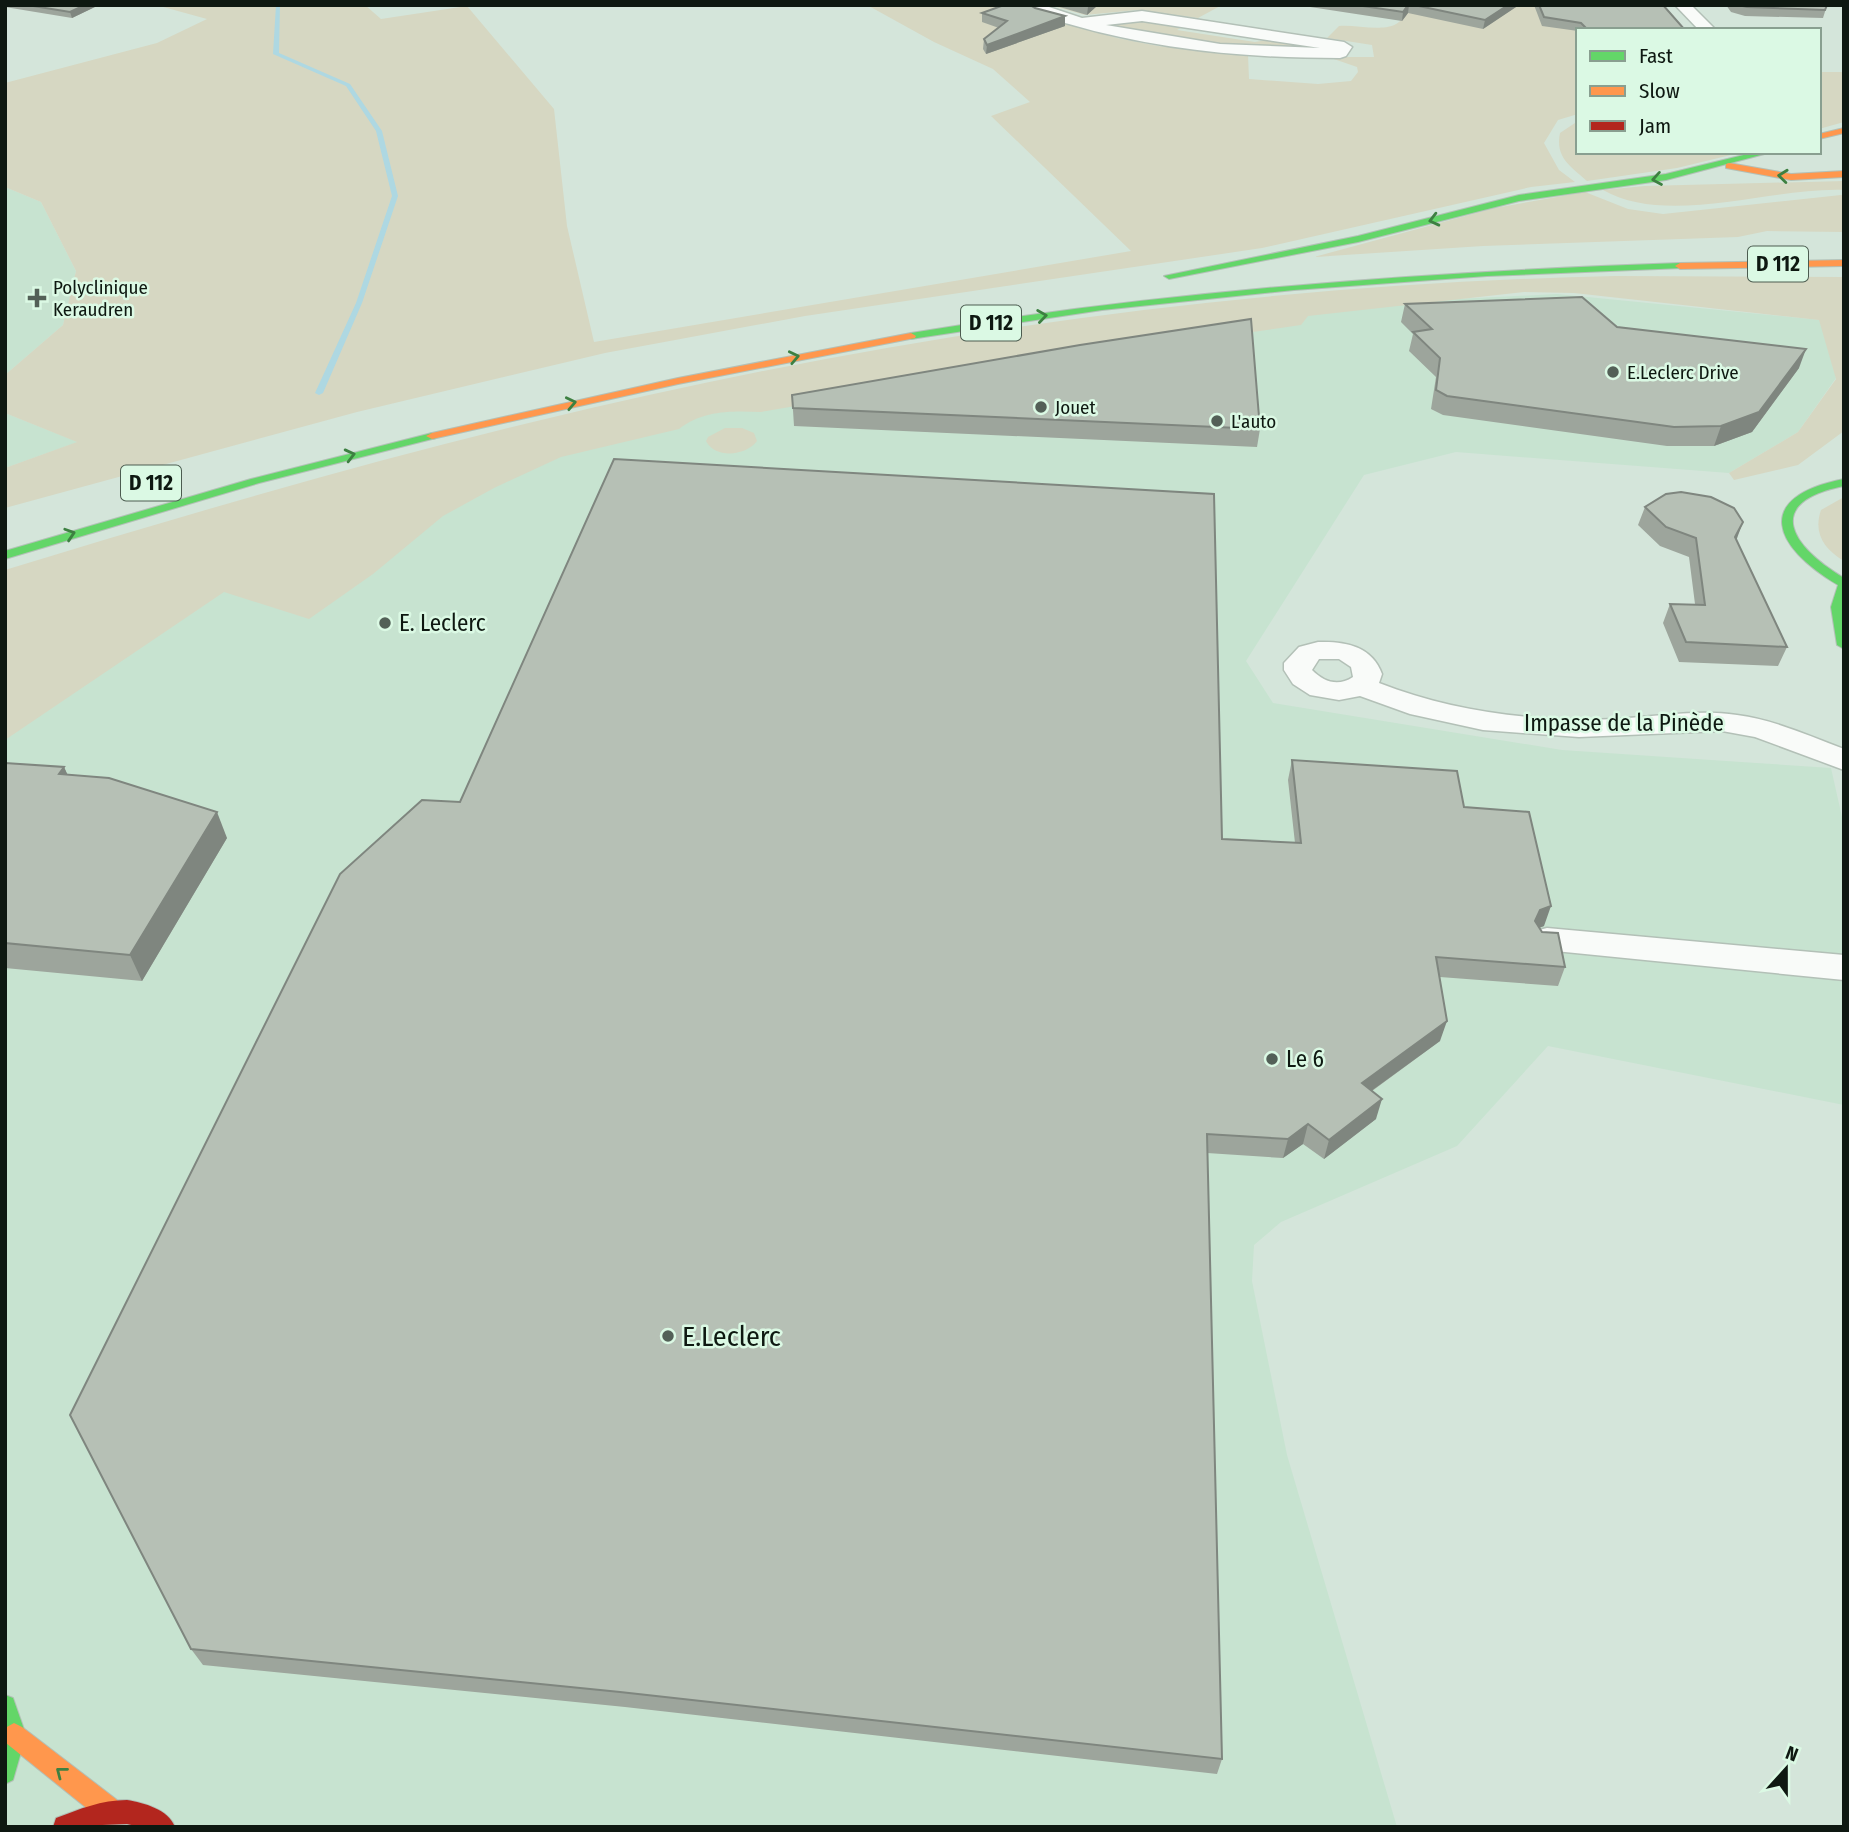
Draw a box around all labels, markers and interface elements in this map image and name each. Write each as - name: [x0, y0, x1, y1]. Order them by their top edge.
- legend: [1576, 28, 1821, 154]
- text: Fast: [1639, 43, 1673, 69]
- text: Slow: [1639, 78, 1680, 104]
- text: Jam: [1639, 113, 1671, 139]
- one-way arrow: [1778, 168, 1789, 183]
- one-way arrow: [1651, 171, 1663, 186]
- one-way arrow: [1428, 212, 1440, 226]
- road number: D 112: [1748, 246, 1808, 282]
- place label: Polyclinique Keraudren: [53, 276, 148, 321]
- marker: Polyclinique Keraudren: [27, 288, 47, 308]
- road number: D 112: [961, 306, 1021, 340]
- one-way arrow: [1036, 308, 1048, 323]
- one-way arrow: [788, 351, 800, 366]
- place label: E.Leclerc Drive: [1627, 361, 1739, 384]
- marker: E.Leclerc Drive: [1605, 364, 1621, 380]
- place label: Jouet: [1055, 396, 1097, 419]
- one-way arrow: [565, 397, 577, 412]
- marker: Jouet: [1033, 399, 1049, 415]
- place label: L'auto: [1231, 410, 1276, 433]
- marker: L'auto: [1209, 413, 1225, 429]
- one-way arrow: [343, 449, 355, 463]
- road number: D 112: [121, 466, 181, 500]
- one-way arrow: [64, 528, 76, 542]
- place label: E. Leclerc: [399, 609, 486, 637]
- marker: E. Leclerc: [377, 615, 393, 631]
- street label: Impasse de la Pinède: [1524, 709, 1724, 737]
- place label: Le 6: [1286, 1045, 1324, 1073]
- marker: Le 6: [1264, 1051, 1280, 1067]
- place label: E.Leclerc: [682, 1320, 781, 1353]
- marker: E.Leclerc: [660, 1328, 676, 1344]
- north arrow: [1751, 1734, 1821, 1804]
- text: N: [1782, 1741, 1801, 1766]
- one-way arrow: [56, 1767, 69, 1780]

